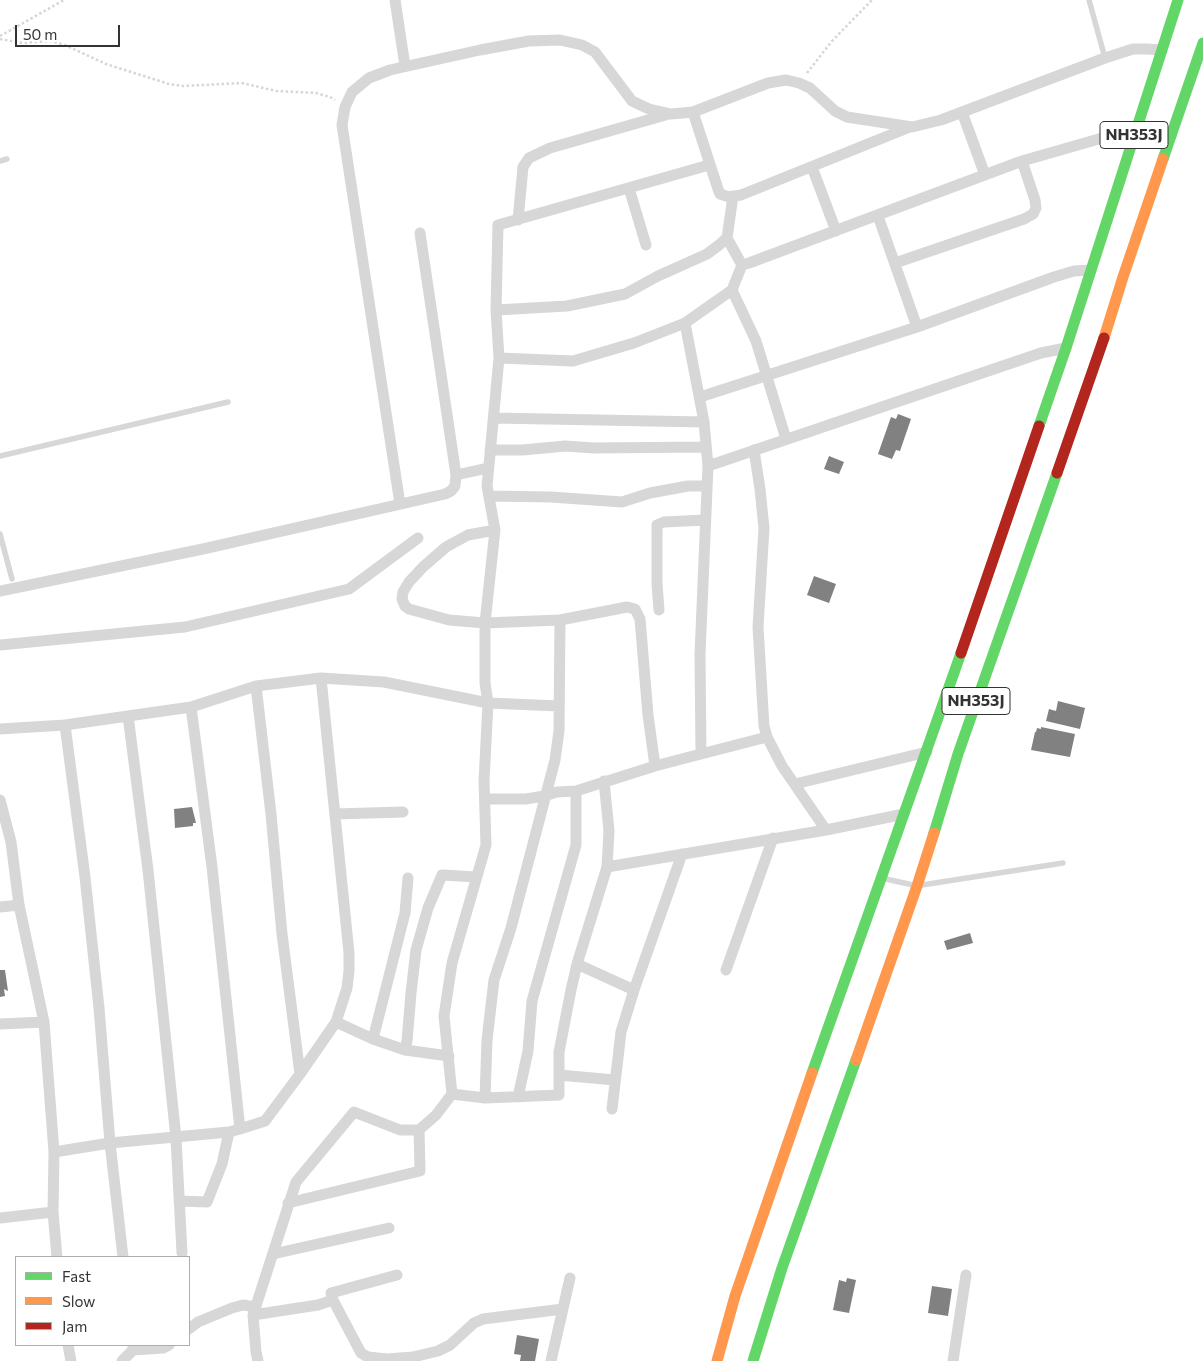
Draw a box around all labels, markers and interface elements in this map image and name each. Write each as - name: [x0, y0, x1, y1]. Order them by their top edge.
- scale bar: [18, 15, 122, 47]
- text: 50 m: [23, 25, 57, 43]
- road number: NH353J: [1100, 122, 1168, 148]
- road number: NH353J: [942, 688, 1010, 714]
- legend: [15, 1256, 190, 1346]
- text: Fast: [62, 1267, 91, 1285]
- text: Slow: [62, 1292, 95, 1310]
- text: Jam: [62, 1317, 87, 1335]

